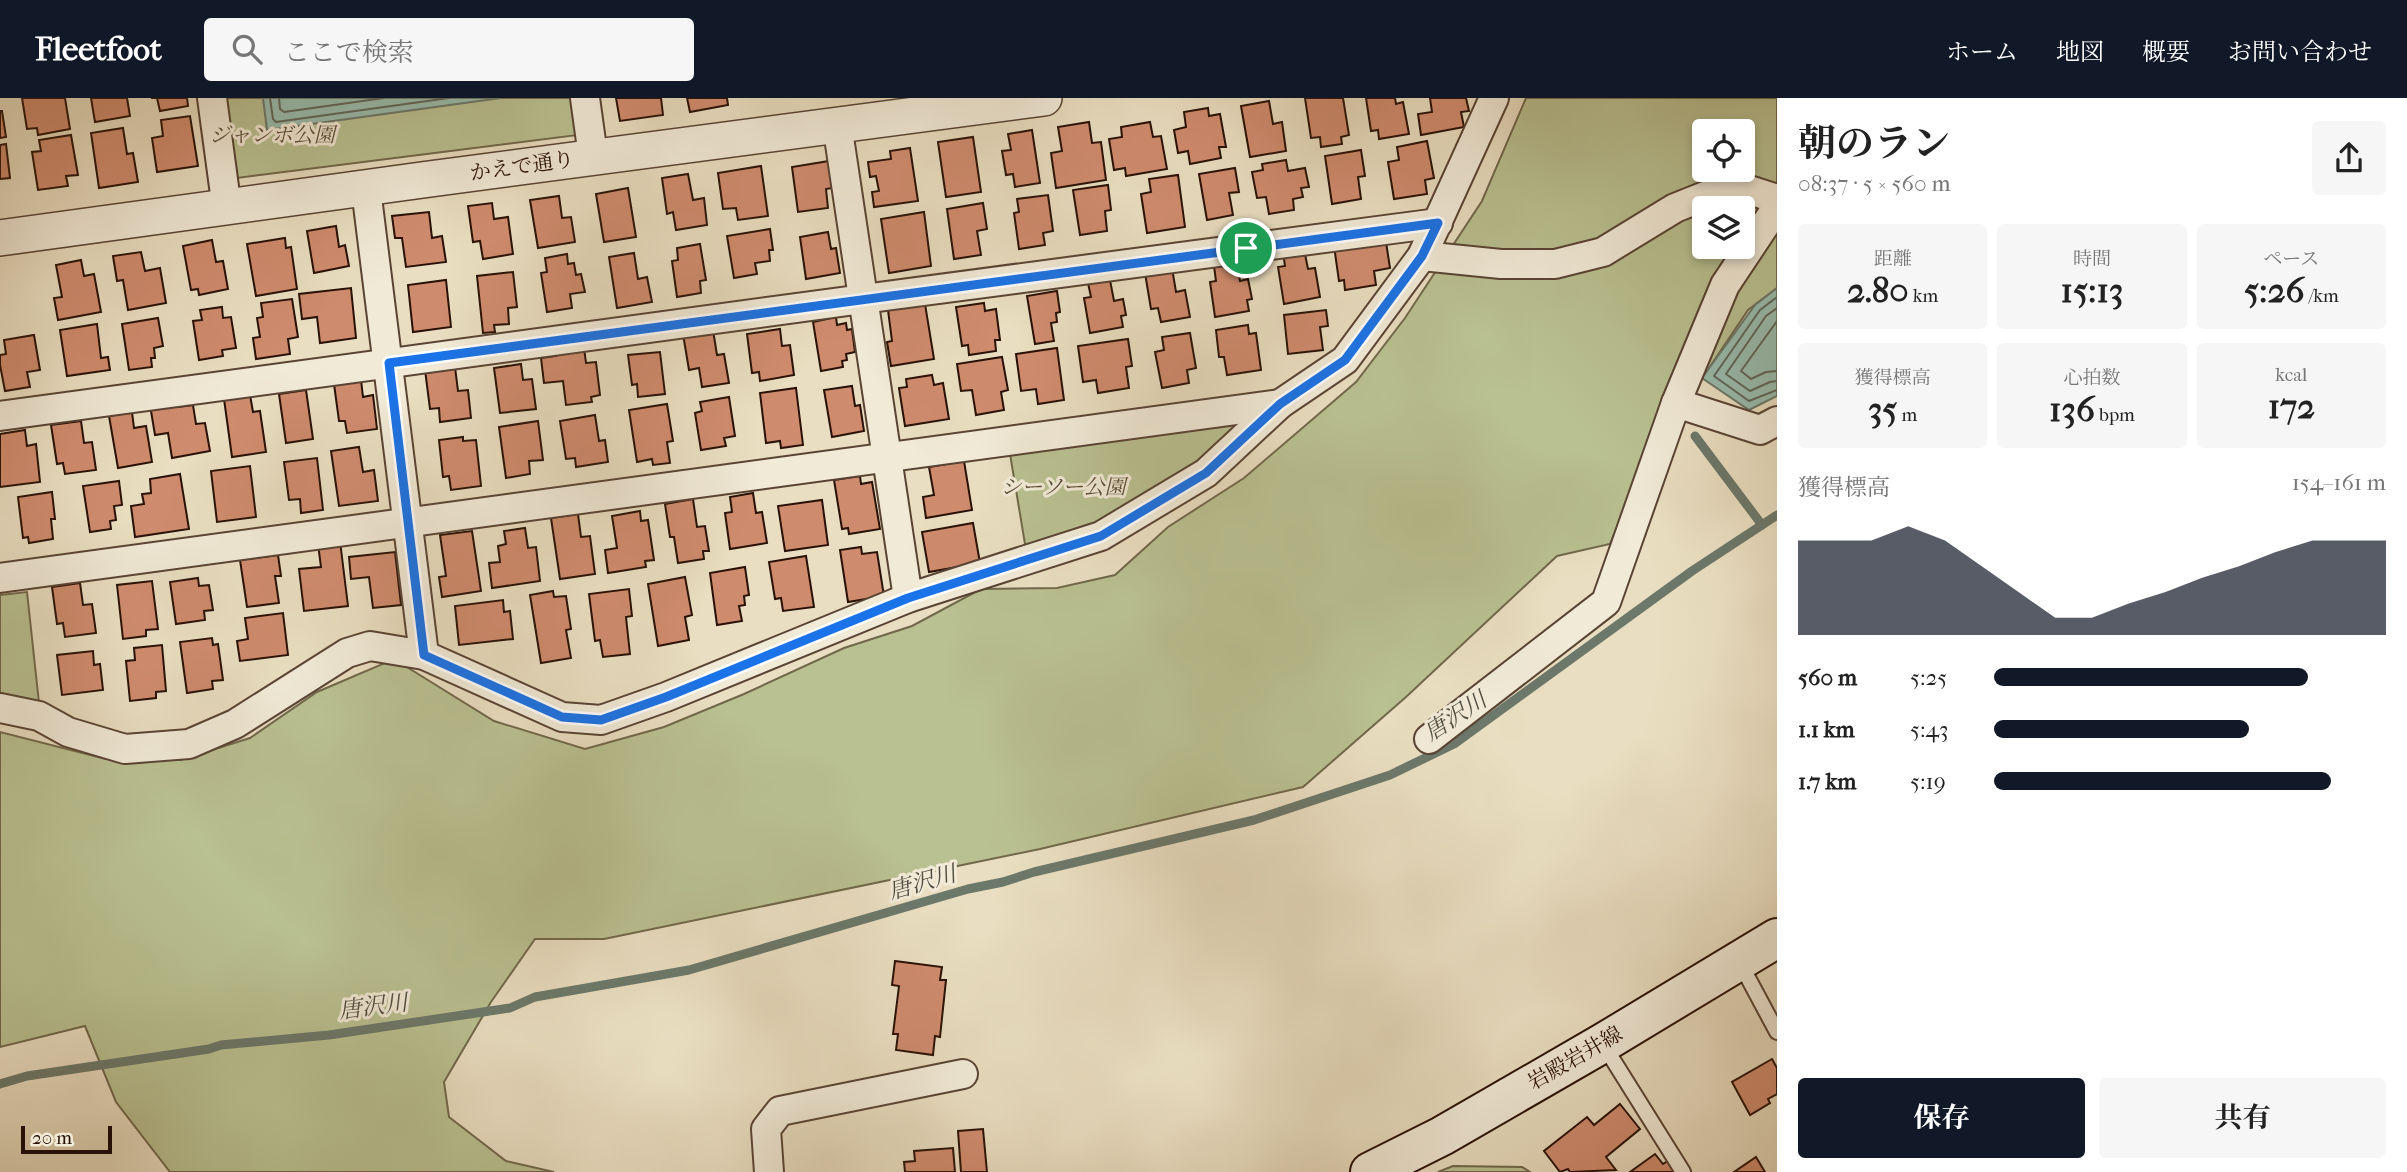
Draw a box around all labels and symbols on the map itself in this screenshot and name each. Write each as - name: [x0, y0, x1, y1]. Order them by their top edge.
- park label: ジャンボ公園: [209, 123, 338, 147]
- street label: かえで通り: [468, 147, 576, 185]
- pin: [1216, 218, 1276, 278]
- park label: シーソー公園: [1000, 475, 1129, 499]
- water label: 唐沢川: [1419, 685, 1494, 747]
- water label: 唐沢川: [885, 859, 962, 905]
- water label: 唐沢川: [337, 989, 412, 1024]
- street label: 岩殿岩井線: [1524, 1021, 1626, 1095]
- scale bar: [21, 1123, 112, 1155]

